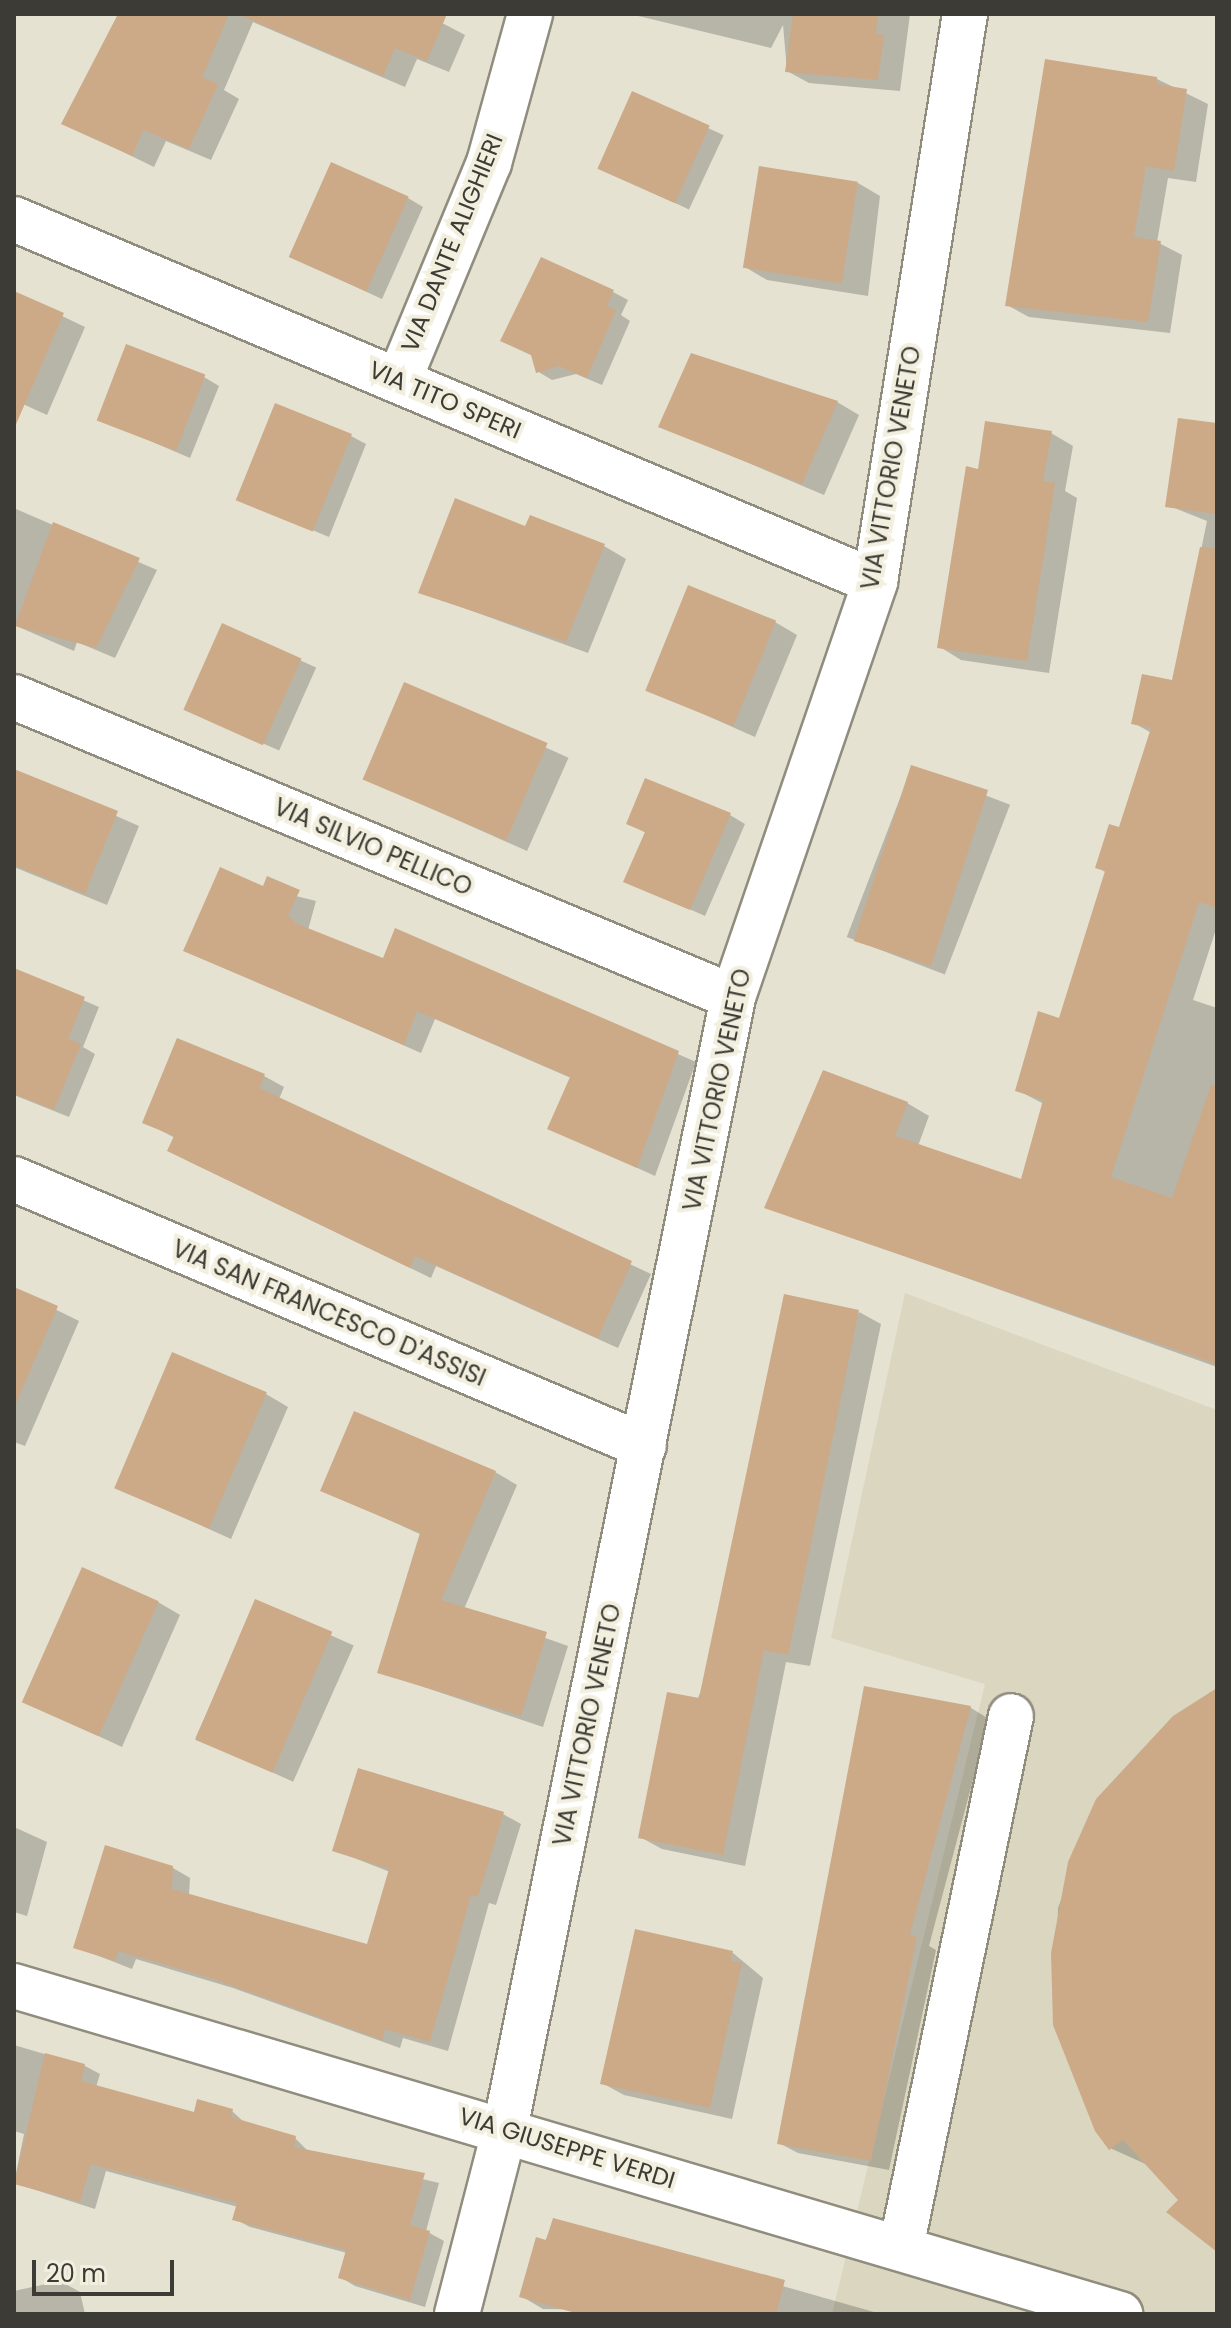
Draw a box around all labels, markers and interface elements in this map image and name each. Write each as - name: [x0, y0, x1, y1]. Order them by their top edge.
- street label: VIA DANTE ALIGHIERI: [395, 130, 509, 356]
- street label: VIA VITTORIO VENETO: [855, 344, 927, 592]
- street label: VIA TITO SPERI: [365, 355, 525, 445]
- street label: VIA SILVIO PELLICO: [269, 792, 477, 902]
- street label: VIA VITTORIO VENETO: [677, 966, 757, 1214]
- street label: VIA SAN FRANCESCO D'ASSISI: [168, 1234, 490, 1392]
- street label: VIA VITTORIO VENETO: [547, 1601, 627, 1849]
- street label: VIA GIUSEPPE VERDI: [455, 2101, 679, 2195]
- scale bar: [36, 2244, 178, 2294]
- text: 20 m: [46, 2257, 106, 2290]

